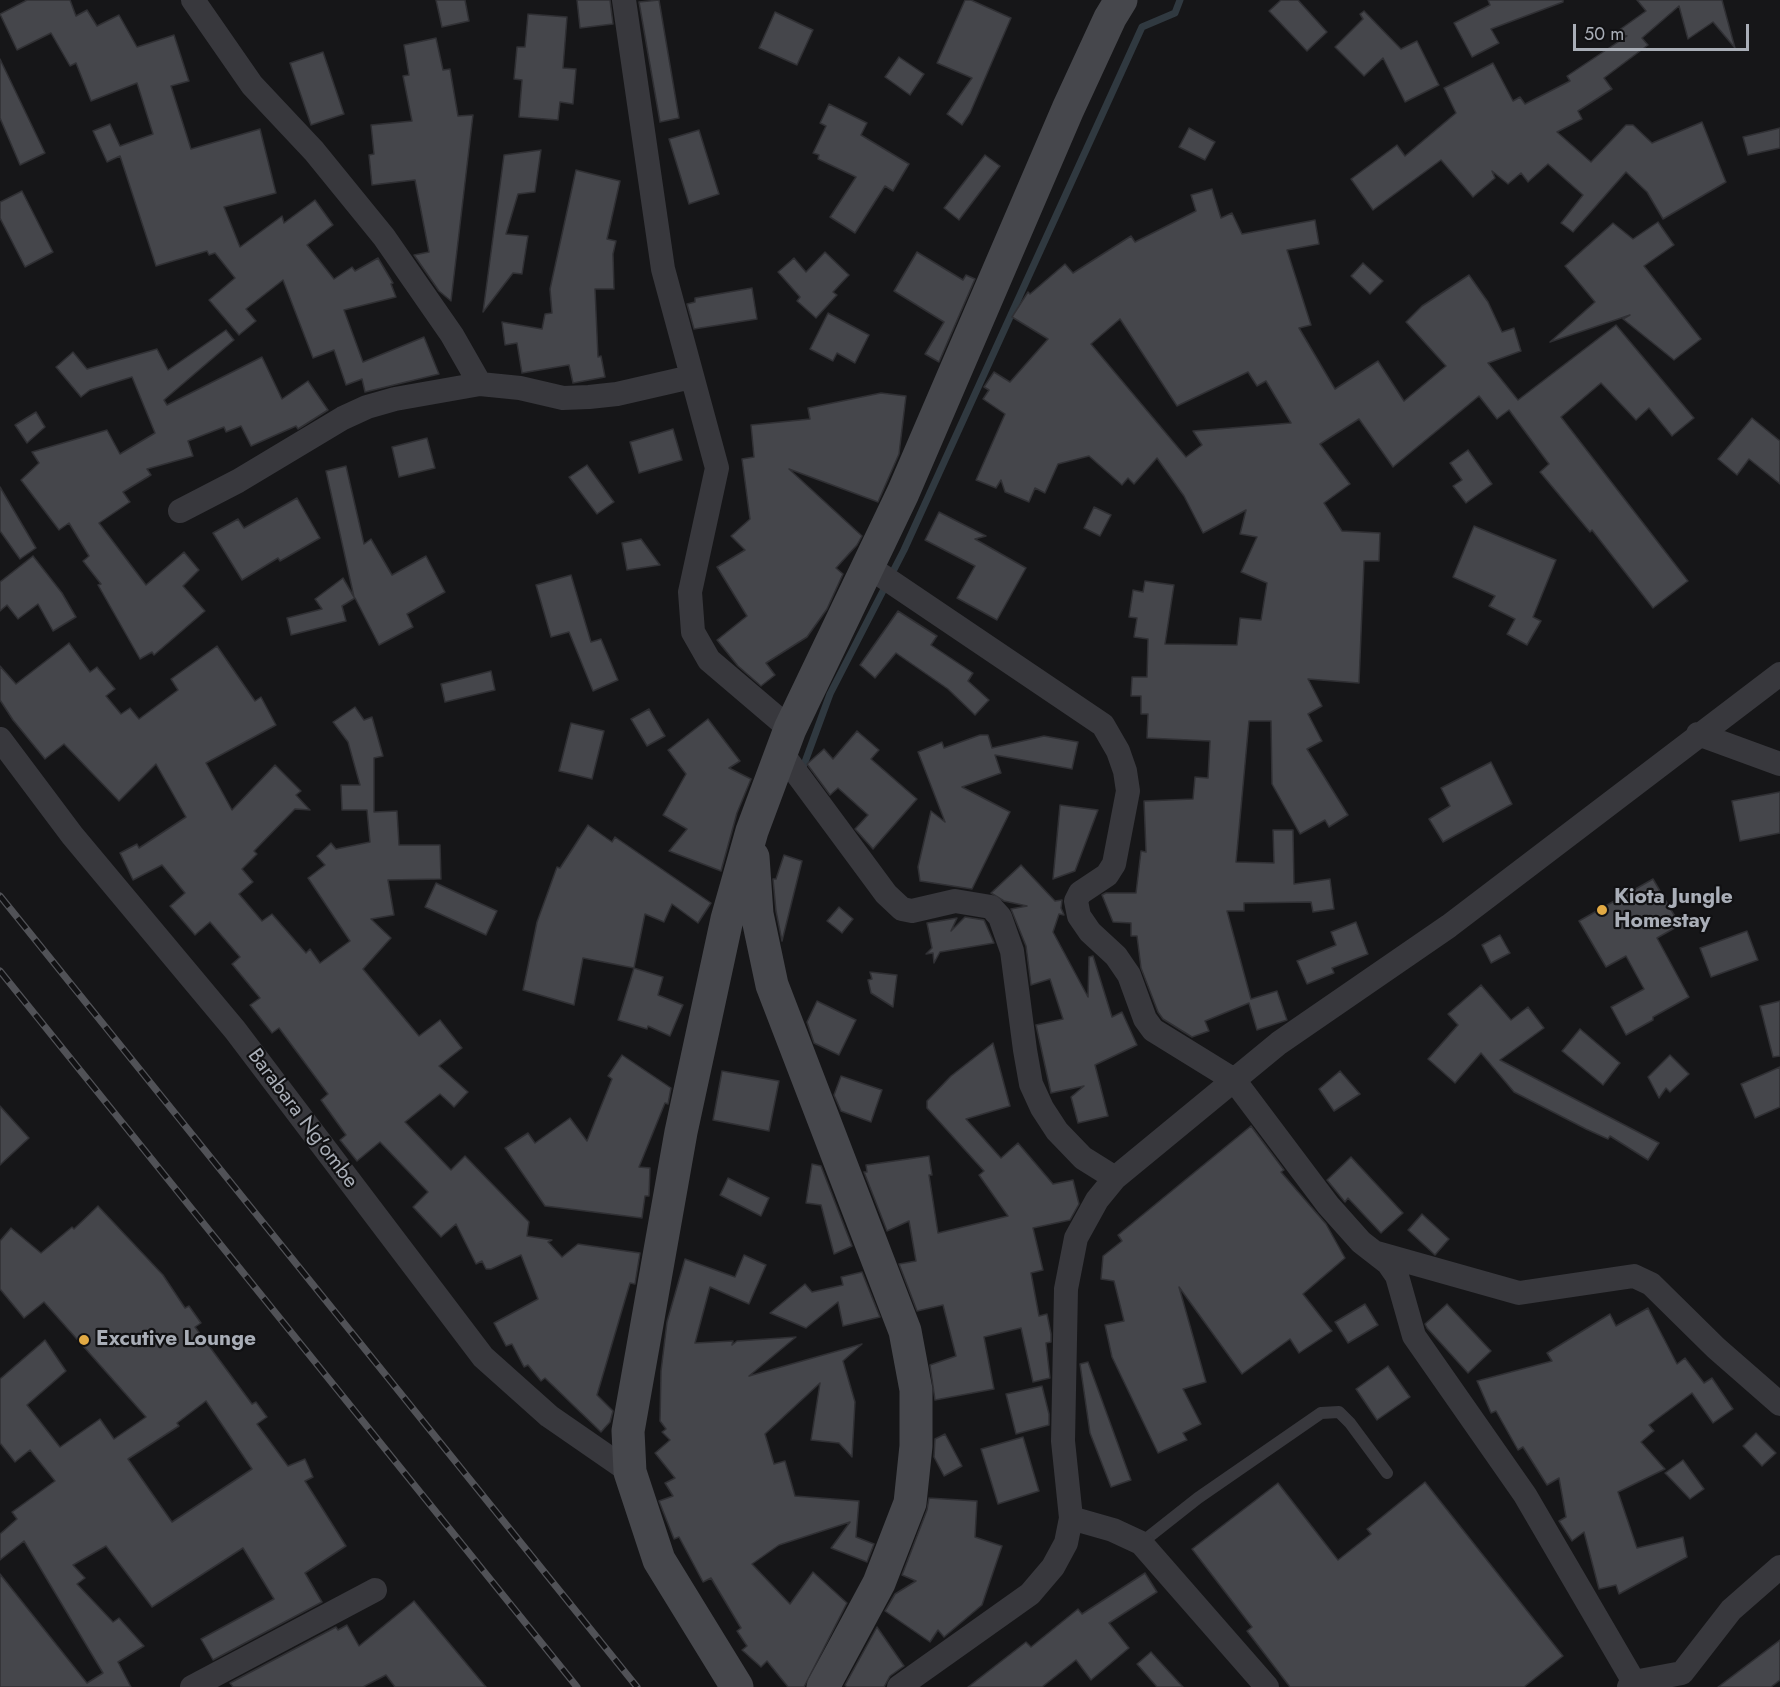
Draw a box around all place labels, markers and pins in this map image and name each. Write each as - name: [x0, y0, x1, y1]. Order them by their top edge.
- place label: Kiota Jungle Homestay: [1614, 885, 1733, 935]
- marker: Kiota Jungle Homestay: [1595, 903, 1609, 917]
- place label: Excutive Lounge: [96, 1327, 256, 1353]
- marker: Excutive Lounge: [77, 1333, 91, 1347]

